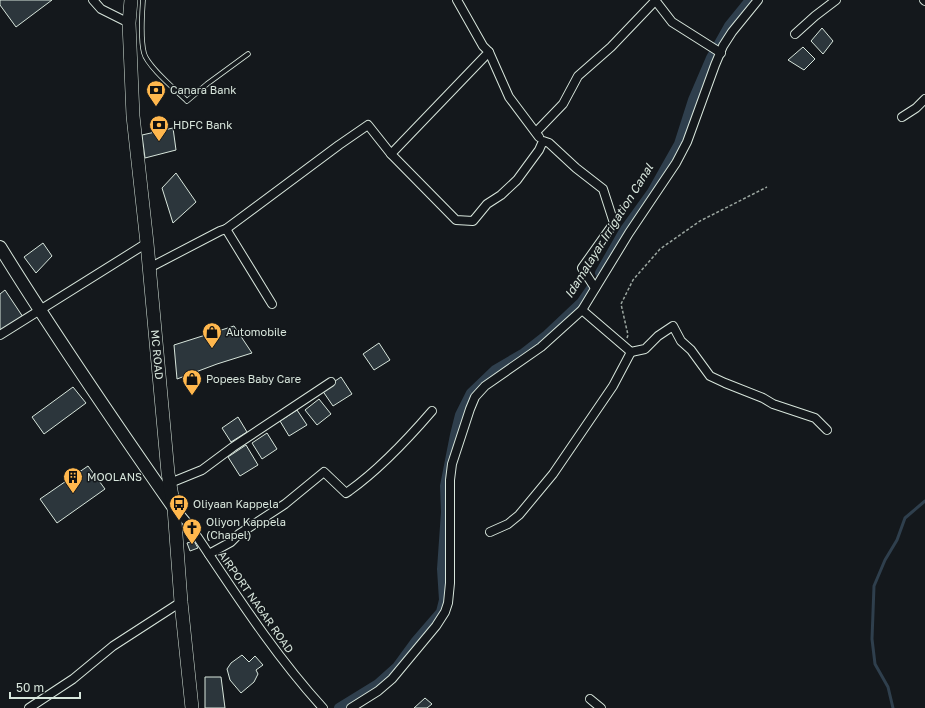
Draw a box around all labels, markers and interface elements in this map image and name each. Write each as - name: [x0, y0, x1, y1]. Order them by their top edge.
- bank icon: Canara Bank: [145, 79, 167, 107]
- place label: Canara Bank: [170, 83, 236, 96]
- bank icon: HDFC Bank: [148, 114, 170, 142]
- place label: HDFC Bank: [173, 118, 232, 131]
- water label: Idamalayar Irrigation Canal: [561, 160, 657, 301]
- shop icon: Automobile: [201, 321, 223, 349]
- place label: Automobile: [226, 325, 287, 338]
- street label: MC ROAD: [149, 329, 166, 380]
- shop icon: Popees Baby Care: [181, 368, 203, 396]
- place label: Popees Baby Care: [206, 372, 301, 385]
- building icon: MOOLANS: [62, 466, 84, 494]
- place label: MOOLANS: [87, 470, 142, 483]
- bus stop icon: Oliyaan Kappela: [168, 493, 190, 521]
- place label: Oliyaan Kappela: [193, 497, 279, 510]
- place label: Oliyon Kappela (Chapel): [206, 515, 286, 541]
- church icon: Oliyon Kappela (Chapel): [181, 517, 203, 545]
- street label: AIRPORT NAGAR ROAD: [216, 548, 297, 656]
- scale bar: [10, 674, 80, 700]
- text: 50 m: [16, 680, 44, 695]

